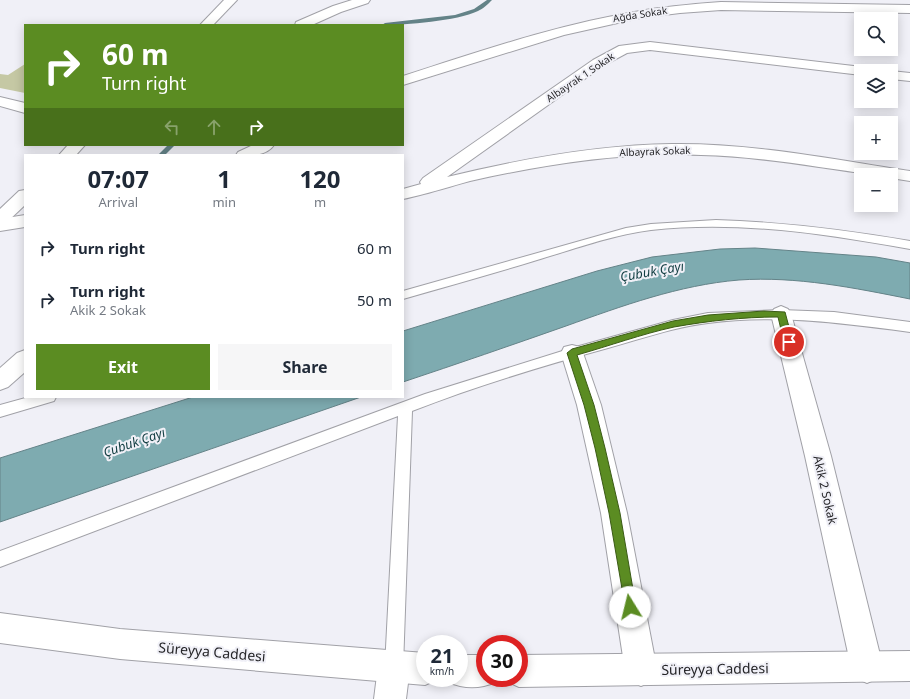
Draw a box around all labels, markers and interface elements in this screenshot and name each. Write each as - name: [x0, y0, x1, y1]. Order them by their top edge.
- street label: Ağda Sokak: [612, 3, 669, 25]
- map controls: [854, 12, 898, 212]
- button: search: [854, 12, 898, 56]
- text: 60 m: [102, 35, 169, 73]
- icon: right: [36, 40, 88, 92]
- street label: Albayrak 1 Sokak: [543, 49, 617, 105]
- button: layers: [854, 64, 898, 108]
- text: Turn right: [102, 71, 186, 95]
- icon: left: [161, 116, 183, 138]
- icon: ahead: [203, 116, 225, 138]
- icon: right: [245, 116, 267, 138]
- button: +: [854, 116, 898, 160]
- street label: Albayrak Sokak: [619, 143, 691, 159]
- text: 07:07: [87, 162, 149, 195]
- text: 1: [217, 162, 231, 195]
- text: 120: [299, 162, 341, 195]
- button: −: [854, 168, 898, 212]
- text: Arrival: [98, 193, 138, 211]
- text: min: [212, 193, 236, 211]
- text: m: [314, 193, 326, 211]
- icon: right: [36, 237, 58, 259]
- text: Turn right: [70, 238, 145, 258]
- text: 60 m: [357, 238, 392, 258]
- water label: Çubuk Çayı: [619, 257, 685, 285]
- text: Turn right: [70, 281, 145, 301]
- icon: right: [36, 289, 58, 311]
- text: 50 m: [357, 290, 392, 310]
- text: Akik 2 Sokak: [70, 301, 146, 319]
- pin: [772, 325, 806, 359]
- icon: arrive: [778, 331, 800, 353]
- button: Exit: [36, 344, 210, 390]
- button: Share: [218, 344, 392, 390]
- water label: Çubuk Çayı: [101, 423, 167, 461]
- street label: Akik 2 Sokak: [809, 454, 842, 527]
- position arrow: [609, 586, 651, 628]
- speed limit sign: 30: [476, 635, 528, 687]
- street label: Süreyya Caddesi: [158, 637, 266, 666]
- text: 21: [431, 642, 453, 669]
- street label: Süreyya Caddesi: [661, 658, 769, 679]
- text: km/h: [430, 664, 454, 678]

